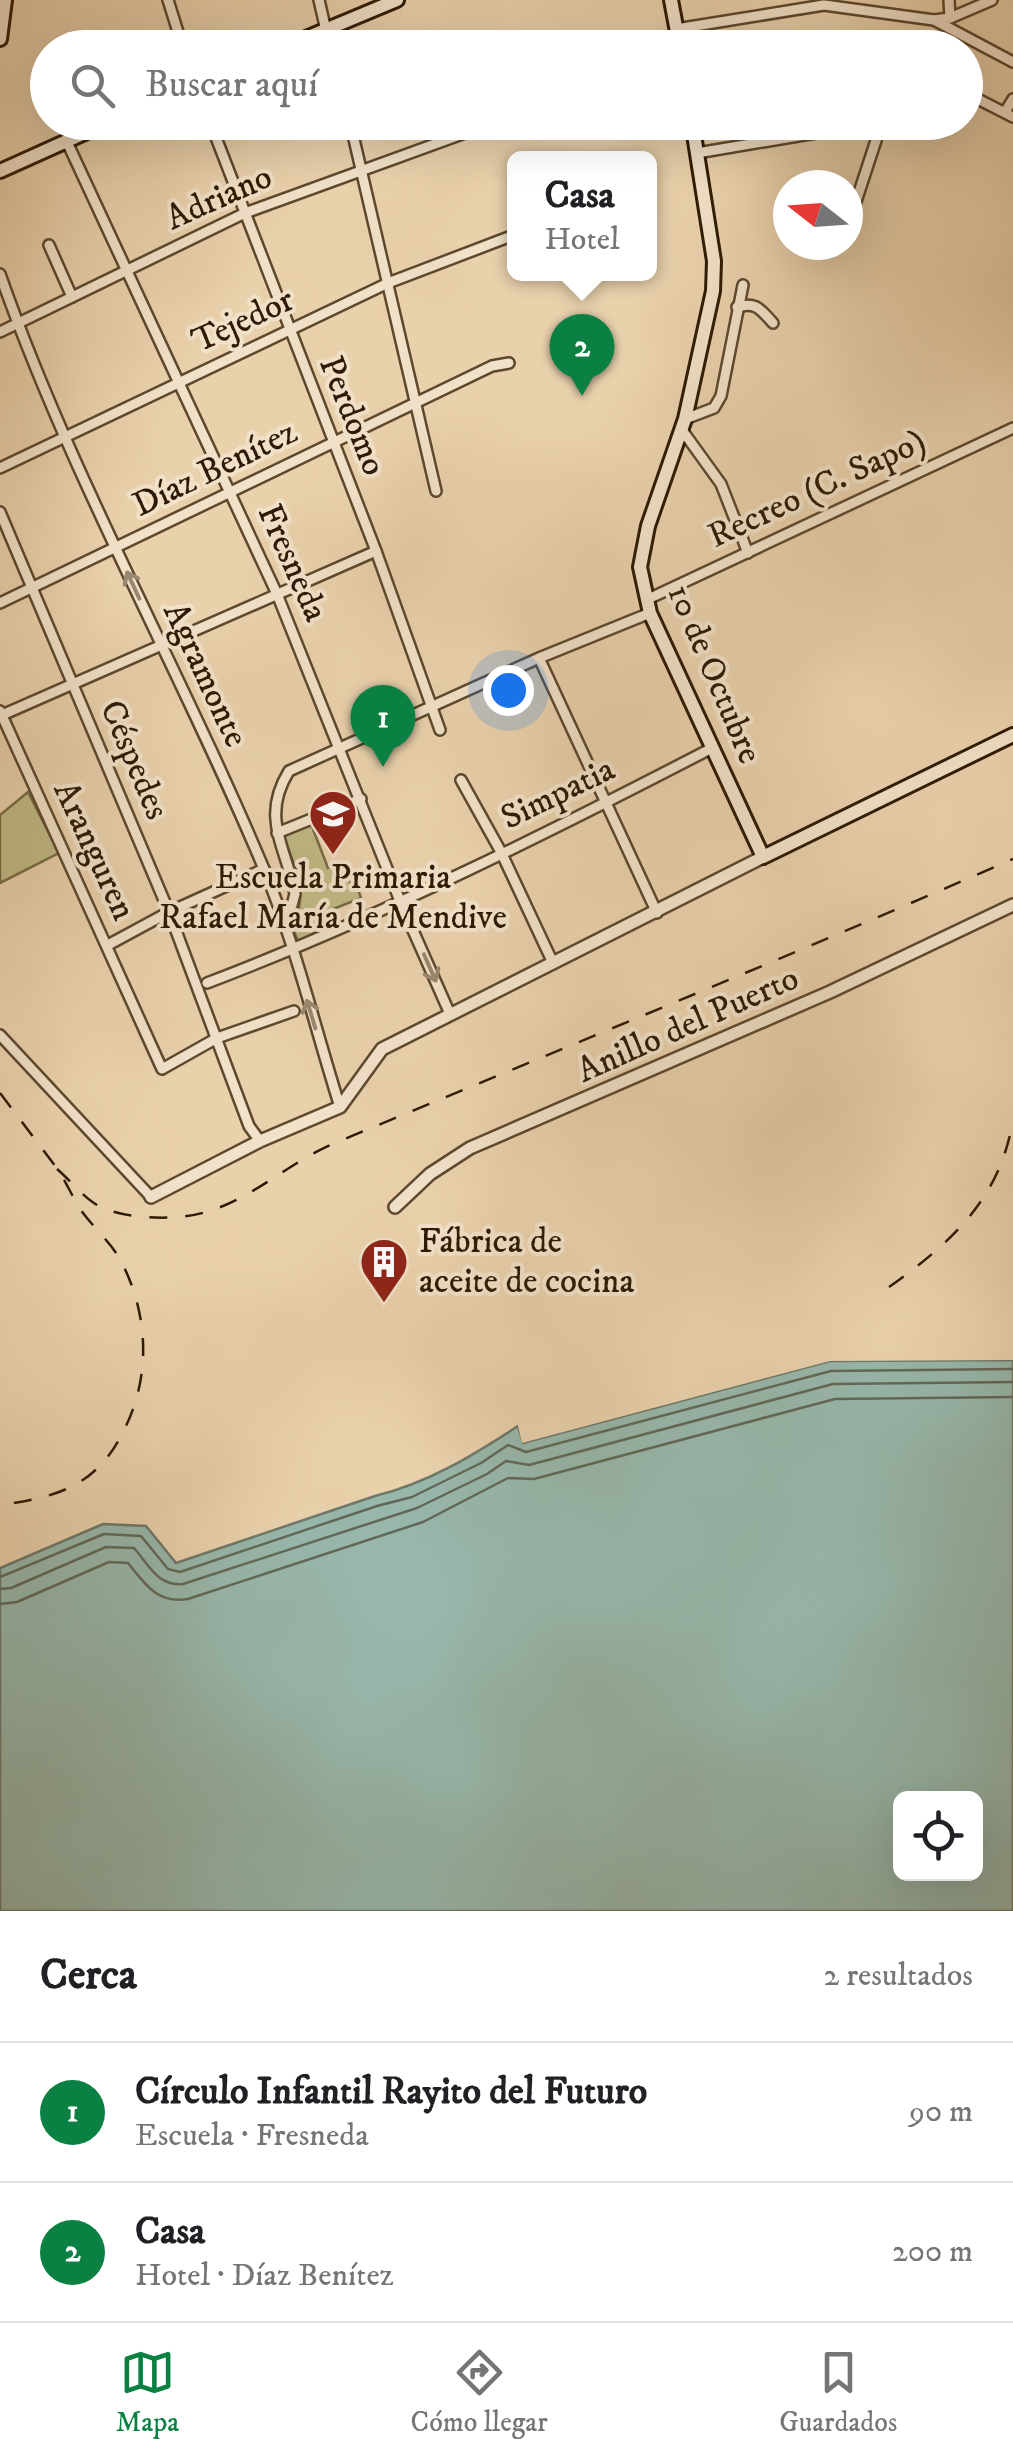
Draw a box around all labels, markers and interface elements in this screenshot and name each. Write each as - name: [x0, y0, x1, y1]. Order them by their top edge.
- search box: [30, 30, 983, 140]
- icon: search: [65, 58, 120, 113]
- text: Buscar aquí: [145, 61, 318, 109]
- popup: [507, 151, 657, 281]
- street label: Adriano: [159, 155, 279, 241]
- north arrow: [773, 170, 863, 260]
- text: Casa: [544, 172, 615, 220]
- text: Hotel: [544, 220, 620, 260]
- street label: Tejedor: [185, 278, 301, 364]
- pin: 2: [550, 314, 614, 396]
- street label: Perdomo: [308, 350, 396, 482]
- street label: Díaz Benítez: [126, 410, 304, 528]
- street label: Recreo (C. Sapo): [701, 419, 933, 559]
- street label: Fresneda: [247, 497, 337, 629]
- one-way arrow: [123, 570, 141, 601]
- street label: 10 de Octubre: [657, 578, 771, 770]
- street label: Agramonte: [152, 596, 258, 754]
- your location: [483, 665, 534, 716]
- pin: 1: [350, 684, 416, 767]
- street label: Céspedes: [89, 694, 179, 826]
- street label: Simpatia: [494, 748, 622, 840]
- street label: Aranguren: [43, 775, 145, 927]
- school or university icon: Escuela Primaria Rafael María de Mendive: [307, 788, 359, 856]
- place label: Escuela Primaria Rafael María de Mendive: [159, 856, 507, 940]
- one-way arrow: [422, 952, 440, 983]
- street label: Anillo del Puerto: [570, 957, 806, 1093]
- one-way arrow: [301, 998, 319, 1030]
- place label: Fábrica de aceite de cocina: [419, 1220, 634, 1304]
- building icon: Fábrica de aceite de cocina: [358, 1236, 410, 1304]
- map controls: [893, 1791, 983, 1881]
- button: locate: [893, 1791, 983, 1881]
- text: Cerca: [40, 1950, 137, 2002]
- text: 2 resultados: [824, 1956, 973, 1996]
- text: Círculo Infantil Rayito del Futuro: [135, 2068, 647, 2116]
- text: 1: [67, 2092, 78, 2132]
- text: 90 m: [909, 2092, 973, 2132]
- text: Escuela · Fresneda: [135, 2116, 369, 2156]
- text: Casa: [135, 2208, 205, 2256]
- text: 2: [65, 2232, 80, 2272]
- text: 200 m: [892, 2232, 973, 2272]
- text: Hotel · Díaz Benítez: [135, 2256, 394, 2296]
- tab: Mapa: [116, 2345, 179, 2440]
- tab: Cómo llegar: [411, 2345, 548, 2440]
- tab: Guardados: [779, 2345, 897, 2440]

